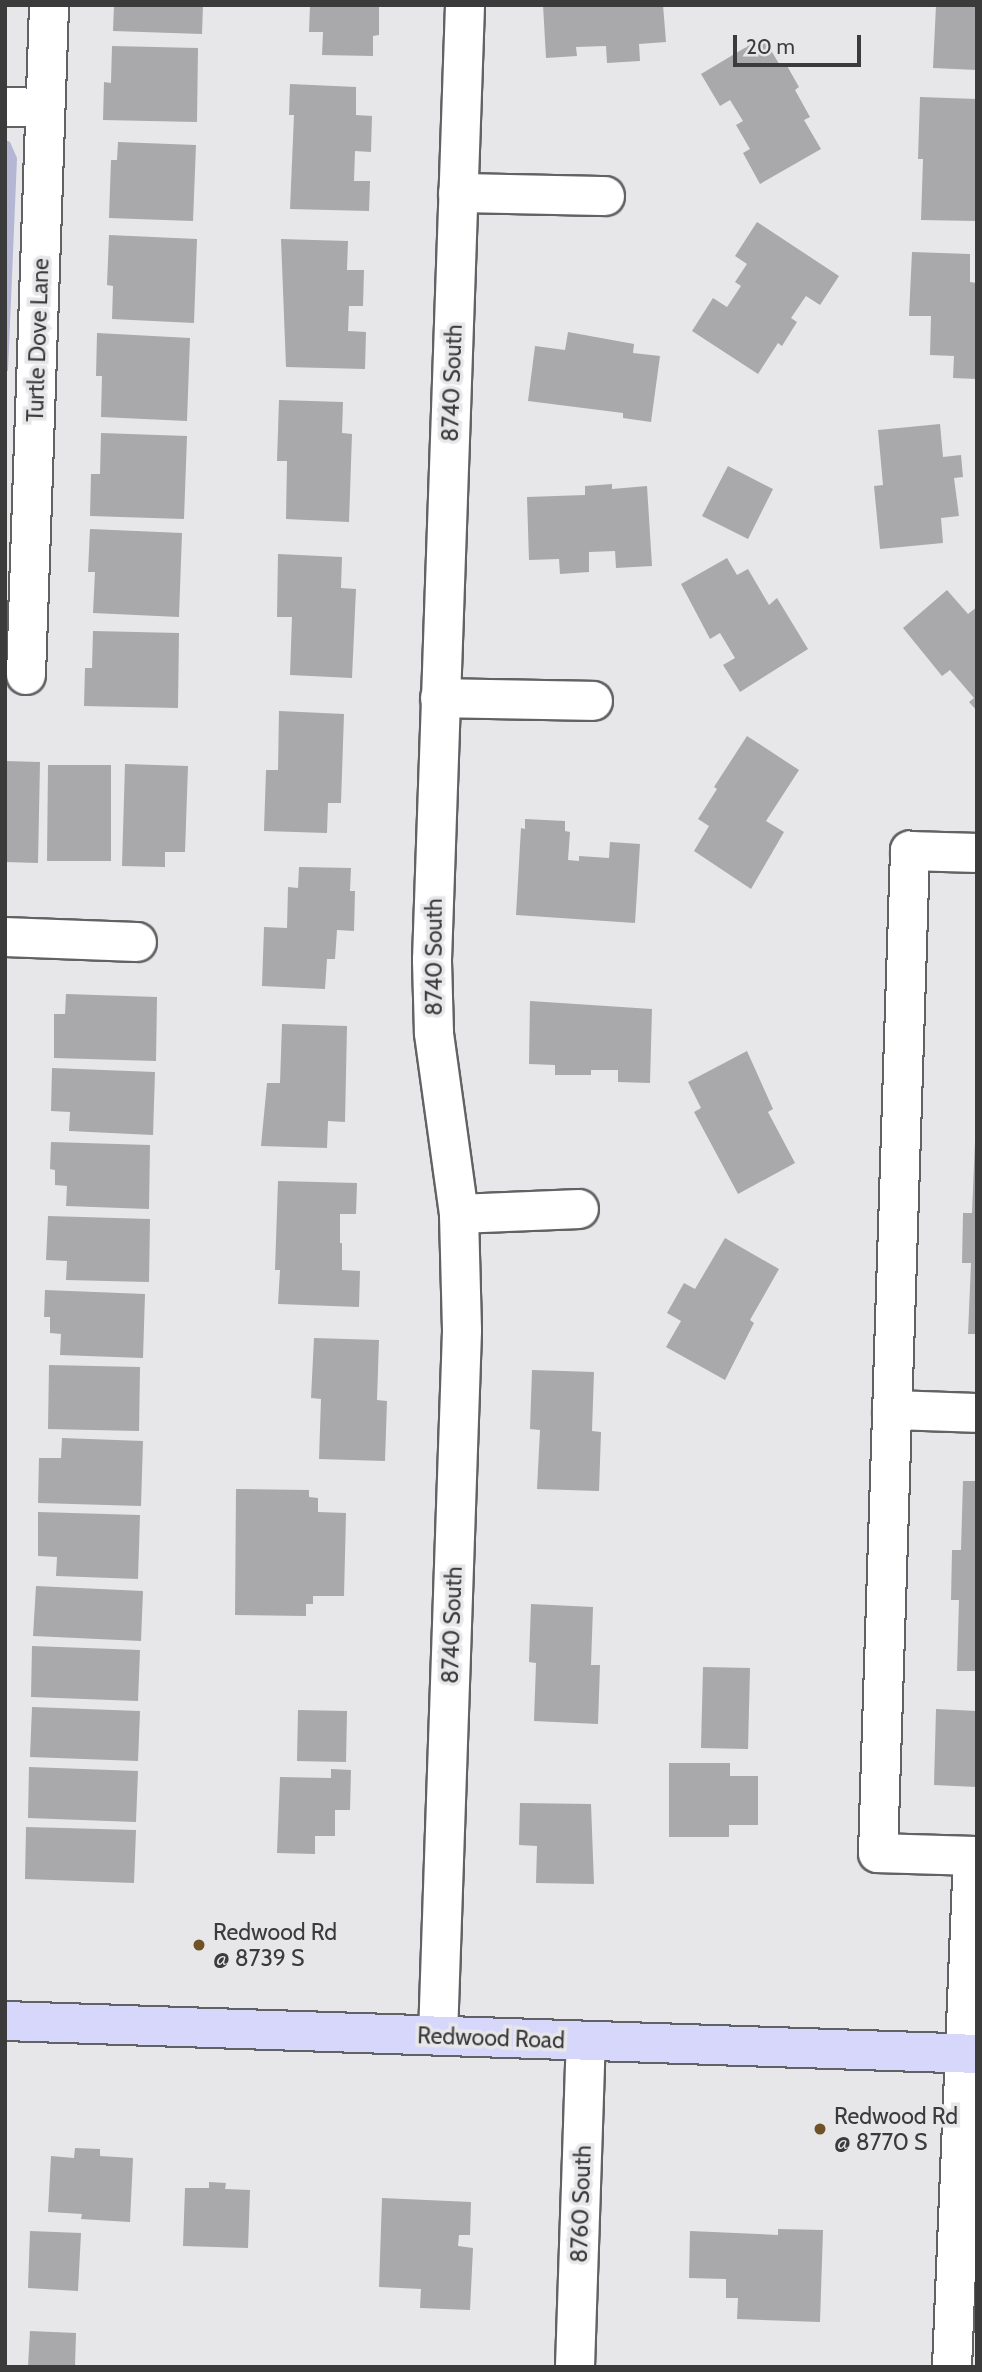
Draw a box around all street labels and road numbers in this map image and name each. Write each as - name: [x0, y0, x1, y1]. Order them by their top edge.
- street label: Turtle Dove Lane: [21, 258, 55, 422]
- street label: 8740 South: [436, 324, 468, 442]
- street label: 8740 South: [420, 898, 448, 1016]
- street label: 8740 South: [436, 1566, 468, 1684]
- street label: Redwood Road: [417, 2022, 565, 2054]
- street label: 8760 South: [565, 2145, 597, 2263]

